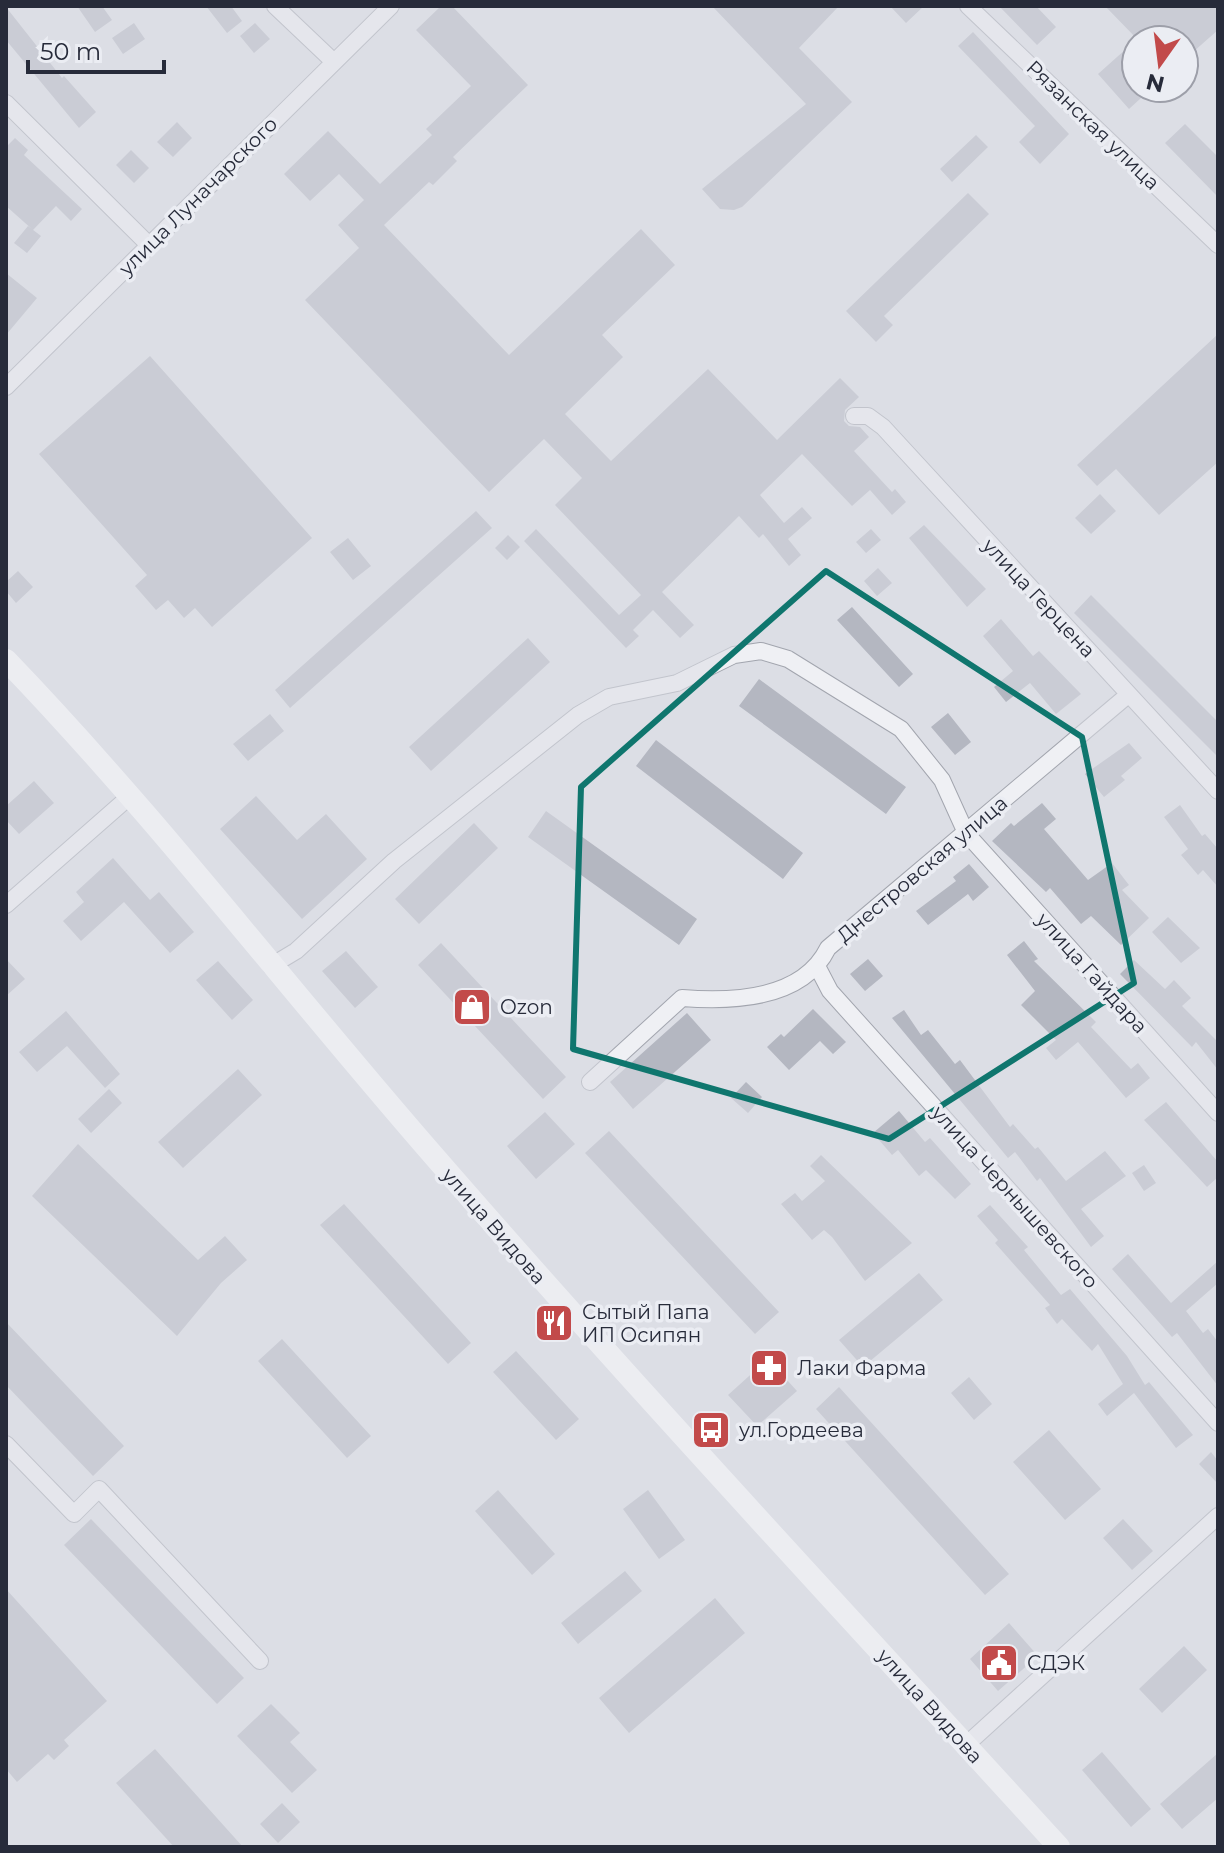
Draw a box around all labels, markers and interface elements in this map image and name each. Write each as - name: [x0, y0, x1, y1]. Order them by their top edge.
- scale bar: [28, 24, 164, 74]
- north arrow: [1120, 24, 1200, 104]
- text: 50 m: [40, 37, 101, 66]
- street label: Рязанская улица: [1022, 55, 1164, 195]
- text: N: [1143, 68, 1167, 98]
- street label: улица Луначарского: [113, 112, 282, 281]
- street label: улица Герцена: [977, 533, 1100, 662]
- street label: Днестровская улица: [832, 791, 1012, 947]
- street label: улица Гайдара: [1031, 907, 1152, 1038]
- shop icon: Ozon: [451, 986, 493, 1028]
- place label: Ozon: [500, 995, 553, 1019]
- street label: улица Чернышевского: [926, 1100, 1103, 1293]
- street label: улица Видова: [436, 1162, 551, 1289]
- place label: Сытый Папа ИП Осипян: [582, 1300, 709, 1347]
- restaurant icon: Сытый Папа ИП Осипян: [533, 1302, 575, 1344]
- pharmacy icon: Лаки Фарма: [748, 1347, 790, 1389]
- place label: Лаки Фарма: [797, 1356, 926, 1380]
- bus stop icon: ул.Гордеева: [690, 1409, 732, 1451]
- place label: ул.Гордеева: [738, 1418, 864, 1442]
- public building icon: СДЭК: [978, 1642, 1020, 1684]
- street label: улица Видова: [872, 1643, 988, 1768]
- place label: СДЭК: [1027, 1651, 1085, 1675]

